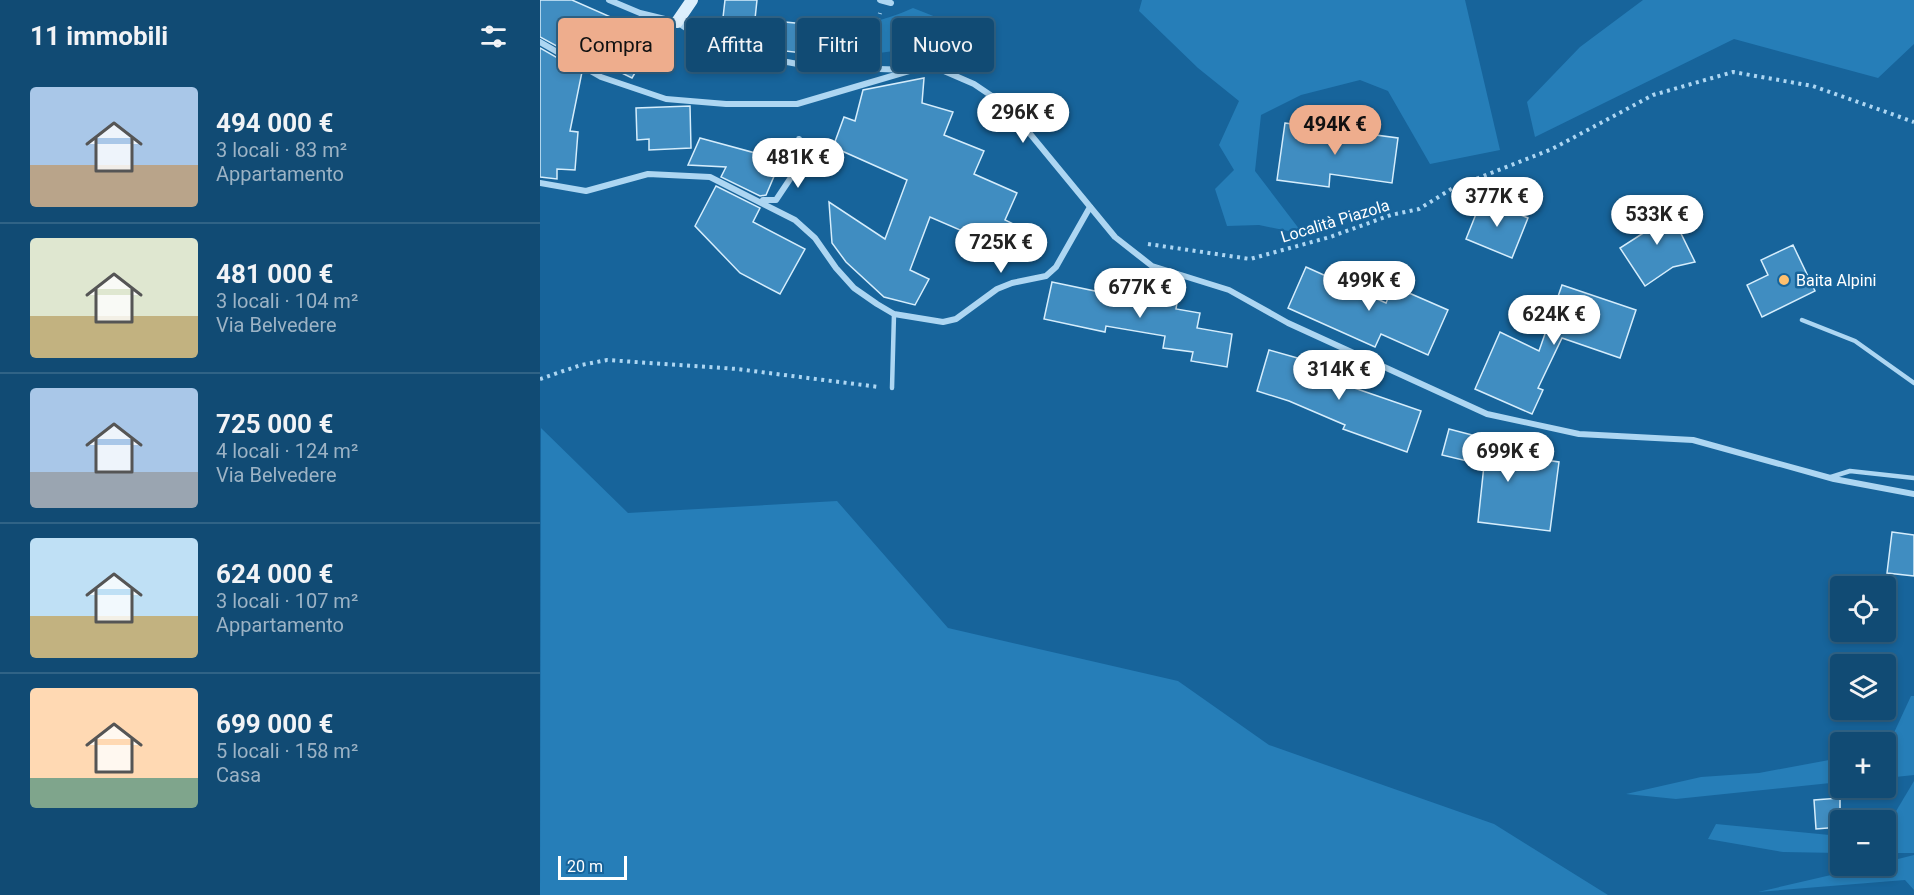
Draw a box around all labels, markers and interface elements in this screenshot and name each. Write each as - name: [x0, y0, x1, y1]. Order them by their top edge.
- chip: Compra: [558, 18, 674, 72]
- chip: Affitta: [686, 18, 785, 72]
- chip: Filtri: [797, 18, 880, 72]
- chip: Nuovo: [892, 18, 994, 72]
- icon: filters: [477, 20, 510, 53]
- text: 11 immobili: [30, 21, 168, 51]
- pin: 296K €: [974, 93, 1072, 144]
- text: 296K €: [991, 100, 1055, 124]
- pin: 494K €: [1286, 105, 1384, 156]
- text: 494 000 €: [216, 108, 333, 138]
- icon: home: [78, 111, 150, 183]
- text: 494K €: [1303, 112, 1367, 136]
- text: 3 locali · 83 m²: [216, 138, 347, 162]
- pin: 481K €: [749, 138, 847, 189]
- text: 481K €: [766, 145, 830, 169]
- text: Appartamento: [216, 162, 344, 186]
- pin: 377K €: [1448, 177, 1546, 228]
- text: 377K €: [1465, 184, 1529, 208]
- street label: Località Piazola: [1278, 195, 1392, 247]
- pin: 533K €: [1608, 195, 1706, 246]
- text: 533K €: [1625, 202, 1689, 226]
- pin: 725K €: [952, 223, 1050, 274]
- text: 725K €: [969, 230, 1033, 254]
- text: 481 000 €: [216, 259, 333, 289]
- pin: 499K €: [1320, 261, 1418, 312]
- icon: home: [78, 262, 150, 334]
- pin: 677K €: [1091, 268, 1189, 319]
- text: 499K €: [1337, 268, 1401, 292]
- place label: Baita Alpini: [1796, 271, 1876, 290]
- marker: Baita Alpini: [1777, 273, 1791, 287]
- text: 677K €: [1108, 275, 1172, 299]
- text: 3 locali · 104 m²: [216, 289, 358, 313]
- pin: 624K €: [1505, 295, 1603, 346]
- text: 624K €: [1522, 302, 1586, 326]
- text: Via Belvedere: [216, 313, 337, 337]
- pin: 314K €: [1290, 350, 1388, 401]
- text: 314K €: [1307, 357, 1371, 381]
- text: 725 000 €: [216, 409, 333, 439]
- icon: home: [78, 412, 150, 484]
- pin: 699K €: [1459, 432, 1557, 483]
- text: 4 locali · 124 m²: [216, 439, 358, 463]
- text: 699K €: [1476, 439, 1540, 463]
- text: Via Belvedere: [216, 463, 337, 487]
- text: 624 000 €: [216, 559, 333, 589]
- icon: home: [78, 562, 150, 634]
- map controls: [1830, 576, 1896, 876]
- button: locate: [1830, 576, 1896, 642]
- text: 3 locali · 107 m²: [216, 589, 358, 613]
- text: Appartamento: [216, 613, 344, 637]
- button: layers: [1830, 654, 1896, 720]
- text: 699 000 €: [216, 709, 333, 739]
- icon: home: [78, 712, 150, 784]
- button: +: [1830, 732, 1896, 798]
- text: 5 locali · 158 m²: [216, 739, 358, 763]
- text: Casa: [216, 763, 261, 787]
- button: −: [1830, 810, 1896, 876]
- scale bar: [558, 853, 627, 880]
- text: 20 m: [567, 857, 603, 876]

